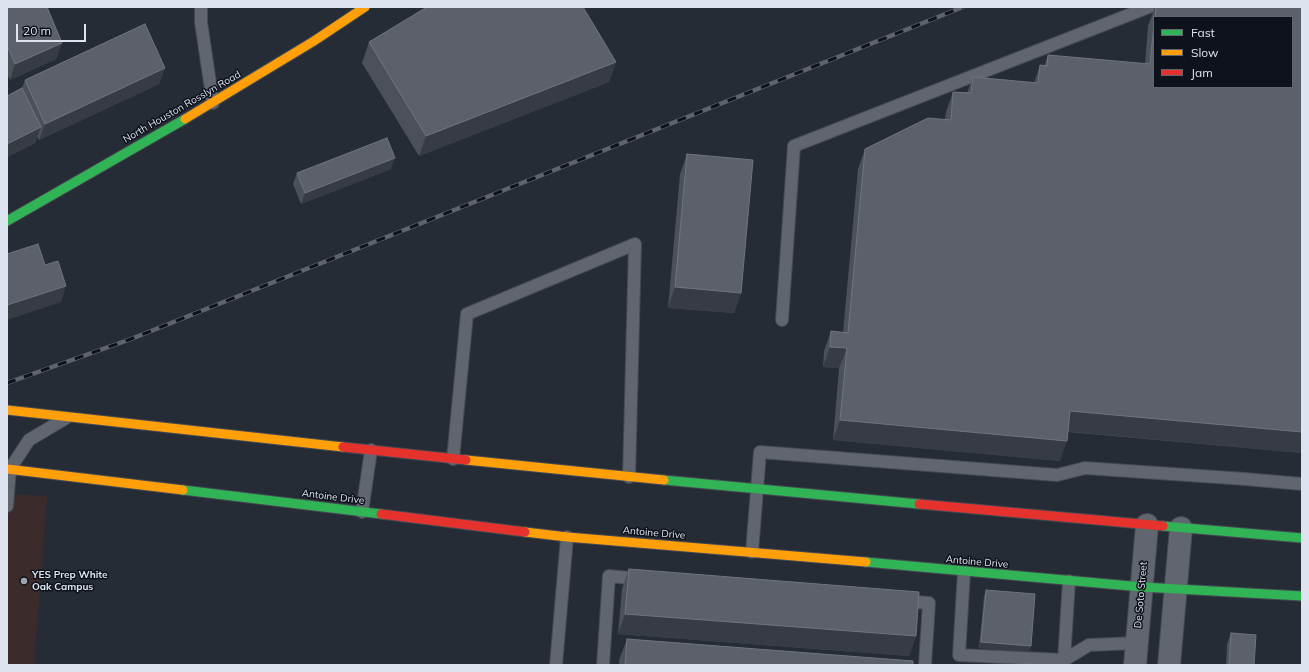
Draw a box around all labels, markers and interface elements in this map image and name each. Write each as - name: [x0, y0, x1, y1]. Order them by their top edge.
- scale bar: [18, 16, 88, 42]
- legend: [1153, 16, 1293, 88]
- text: 20 m: [23, 23, 51, 38]
- text: Fast: [1191, 25, 1215, 40]
- text: Slow: [1191, 45, 1219, 60]
- text: Jam: [1191, 65, 1213, 80]
- street label: North Houston Rosslyn Road: [121, 68, 243, 146]
- street label: Antoine Drive: [301, 487, 365, 507]
- street label: Antoine Drive: [622, 524, 686, 542]
- street label: Antoine Drive: [945, 553, 1009, 571]
- street label: De Soto Street: [1132, 561, 1150, 629]
- place label: YES Prep White Oak Campus: [32, 569, 108, 592]
- marker: YES Prep White Oak Campus: [19, 576, 29, 586]

